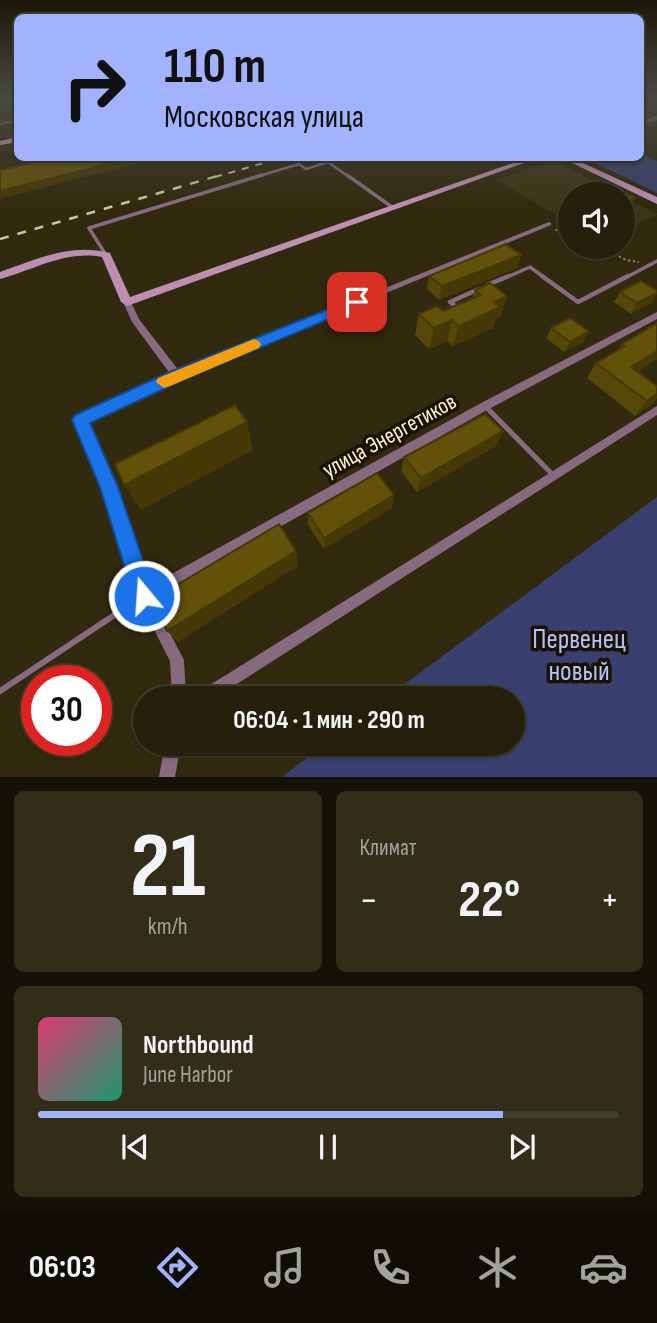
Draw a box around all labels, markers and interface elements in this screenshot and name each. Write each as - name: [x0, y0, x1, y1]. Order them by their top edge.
- text: 110 m: [164, 38, 266, 97]
- icon: right: [49, 42, 140, 133]
- text: Московская улица: [164, 98, 364, 137]
- map controls: [558, 182, 635, 259]
- button: sound: [558, 182, 635, 259]
- pin: [327, 272, 387, 332]
- icon: arrive: [338, 283, 376, 321]
- street label: улица Энергетиков: [318, 388, 461, 484]
- position arrow: [107, 559, 181, 633]
- park label: Первенец новый: [532, 623, 626, 688]
- speed limit sign: 30: [21, 665, 112, 756]
- text: 06:04 · 1 мин · 290 m: [233, 705, 425, 736]
- text: 21: [130, 813, 206, 922]
- text: Климат: [360, 834, 417, 862]
- text: 22°: [458, 869, 520, 932]
- text: −: [360, 878, 378, 923]
- text: +: [600, 878, 619, 923]
- text: km/h: [148, 913, 188, 941]
- text: Northbound: [143, 1030, 254, 1061]
- text: June Harbor: [143, 1061, 233, 1089]
- icon: previous: [116, 1128, 154, 1166]
- icon: pause: [309, 1128, 347, 1166]
- icon: next: [503, 1128, 541, 1166]
- icon: directions: [153, 1243, 202, 1292]
- icon: music: [260, 1243, 309, 1292]
- icon: phone: [366, 1243, 415, 1292]
- icon: climate: [473, 1243, 522, 1292]
- icon: car: [579, 1243, 628, 1292]
- text: 06:03: [29, 1248, 96, 1287]

